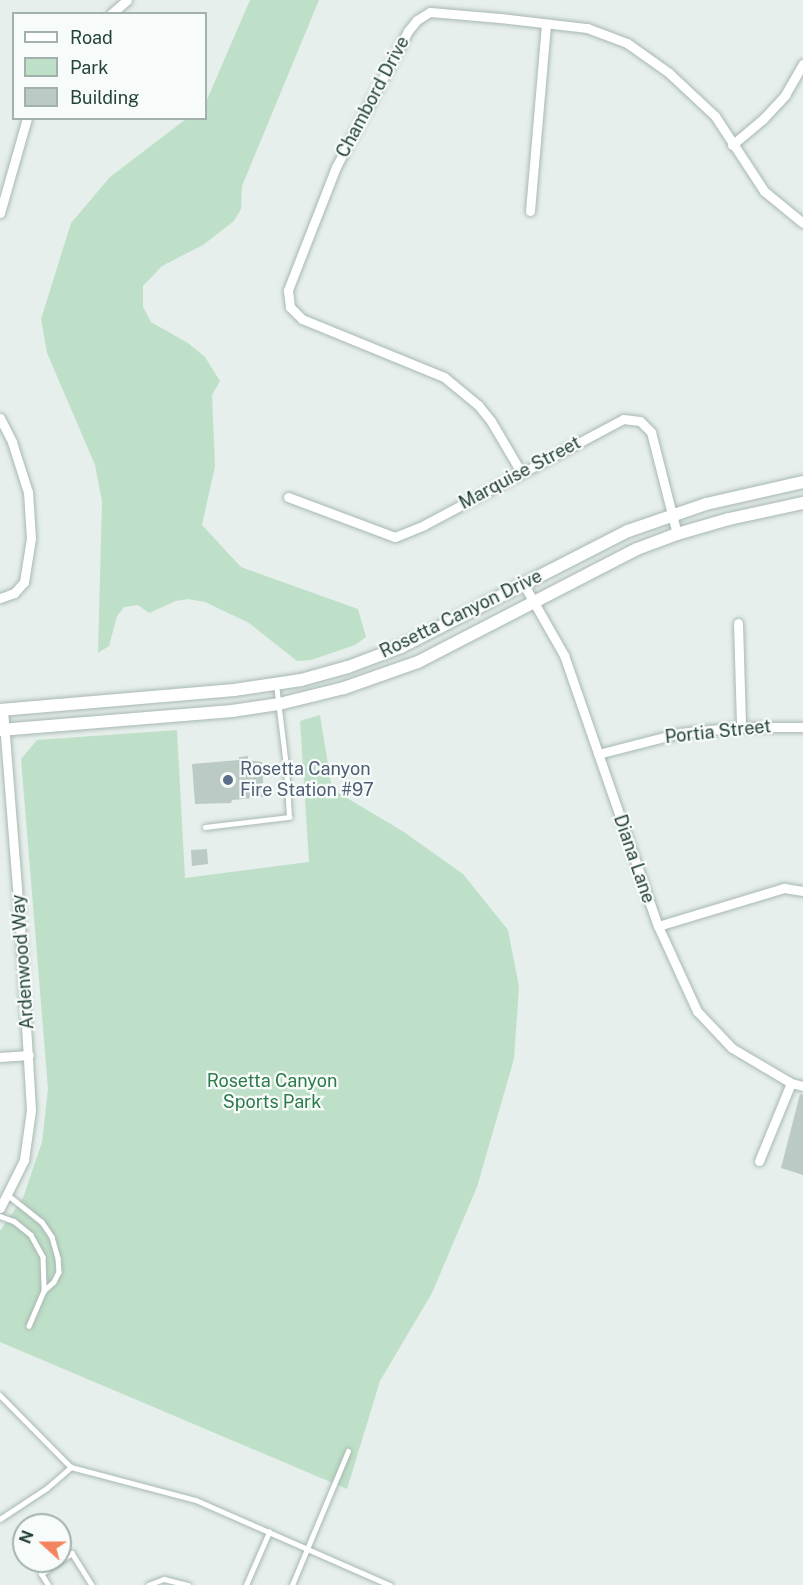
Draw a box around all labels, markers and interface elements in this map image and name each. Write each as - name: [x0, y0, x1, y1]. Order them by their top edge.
- legend: [12, 12, 207, 120]
- text: Road: [70, 27, 113, 48]
- street label: Chambord Drive: [332, 33, 414, 161]
- text: Park: [70, 57, 108, 78]
- text: Building: [70, 87, 139, 108]
- street label: Marquise Street: [455, 432, 585, 514]
- street label: Rosetta Canyon Drive: [376, 565, 546, 663]
- street label: Portia Street: [664, 716, 772, 748]
- place label: Rosetta Canyon Fire Station #97: [240, 759, 374, 802]
- marker: Rosetta Canyon Fire Station #97: [221, 773, 235, 787]
- street label: Diana Lane: [609, 812, 659, 906]
- street label: Ardenwood Way: [7, 894, 39, 1030]
- park label: Rosetta Canyon Sports Park: [207, 1071, 337, 1114]
- north arrow: [12, 1513, 72, 1573]
- text: N: [15, 1528, 38, 1546]

